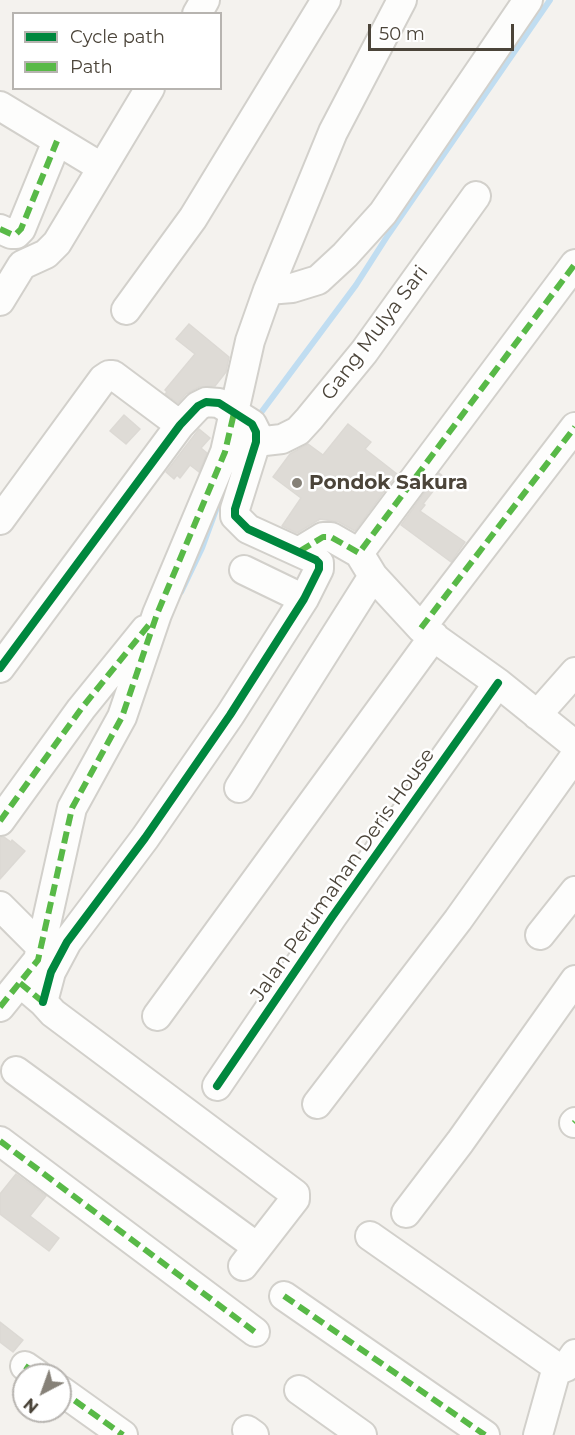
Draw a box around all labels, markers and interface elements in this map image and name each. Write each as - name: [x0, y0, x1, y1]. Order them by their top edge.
- legend: [12, 12, 222, 90]
- scale bar: [371, 12, 516, 50]
- text: 50 m: [379, 23, 425, 45]
- text: Cycle path: [70, 26, 165, 48]
- text: Path: [70, 56, 113, 78]
- street label: Gang Mulya Sari: [317, 261, 433, 405]
- place label: Pondok Sakura: [309, 471, 468, 495]
- marker: Pondok Sakura: [290, 476, 304, 490]
- street label: Jalan Perumahan Deris House: [246, 744, 440, 1006]
- north arrow: [12, 1363, 72, 1423]
- text: N: [20, 1394, 42, 1417]

